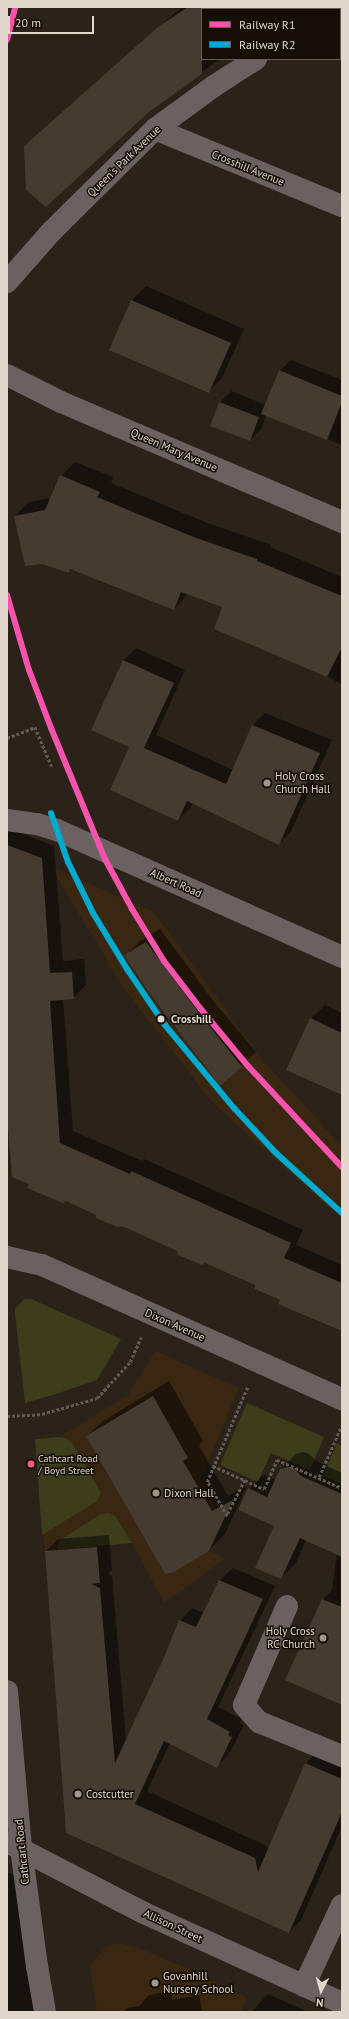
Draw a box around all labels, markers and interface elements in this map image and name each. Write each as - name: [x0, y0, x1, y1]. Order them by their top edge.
- scale bar: [10, 8, 96, 34]
- legend: [201, 8, 341, 60]
- text: 20 m: [15, 15, 41, 30]
- text: Railway R1: [239, 17, 296, 32]
- text: Railway R2: [239, 37, 296, 52]
- street label: Queen's Park Avenue: [84, 122, 164, 200]
- street label: Crosshill Avenue: [210, 147, 286, 189]
- street label: Queen Mary Avenue: [128, 426, 220, 474]
- place label: Holy Cross Church Hall: [275, 770, 330, 796]
- marker: Holy Cross Church Hall: [262, 778, 272, 788]
- street label: Albert Road: [148, 866, 204, 900]
- marker: Crosshill: [154, 1012, 168, 1026]
- place label: Crosshill: [171, 1012, 212, 1026]
- street label: Dixon Avenue: [143, 1306, 207, 1344]
- place label: Cathcart Road / Boyd Street: [38, 1452, 98, 1476]
- marker: Cathcart Road / Boyd Street: [26, 1459, 36, 1469]
- place label: Dixon Hall: [164, 1486, 214, 1500]
- marker: Dixon Hall: [151, 1488, 161, 1498]
- place label: Holy Cross RC Church: [265, 1625, 315, 1651]
- marker: Holy Cross RC Church: [318, 1633, 328, 1643]
- place label: Costcutter: [86, 1787, 134, 1801]
- marker: Costcutter: [73, 1789, 83, 1799]
- street label: Cathcart Road: [12, 1819, 32, 1885]
- street label: Allison Street: [141, 1907, 205, 1945]
- place label: Govanhill Nursery School: [163, 1970, 234, 1996]
- north arrow: [301, 1971, 341, 2011]
- marker: Govanhill Nursery School: [150, 1978, 160, 1988]
- text: N: [315, 1996, 324, 2010]

